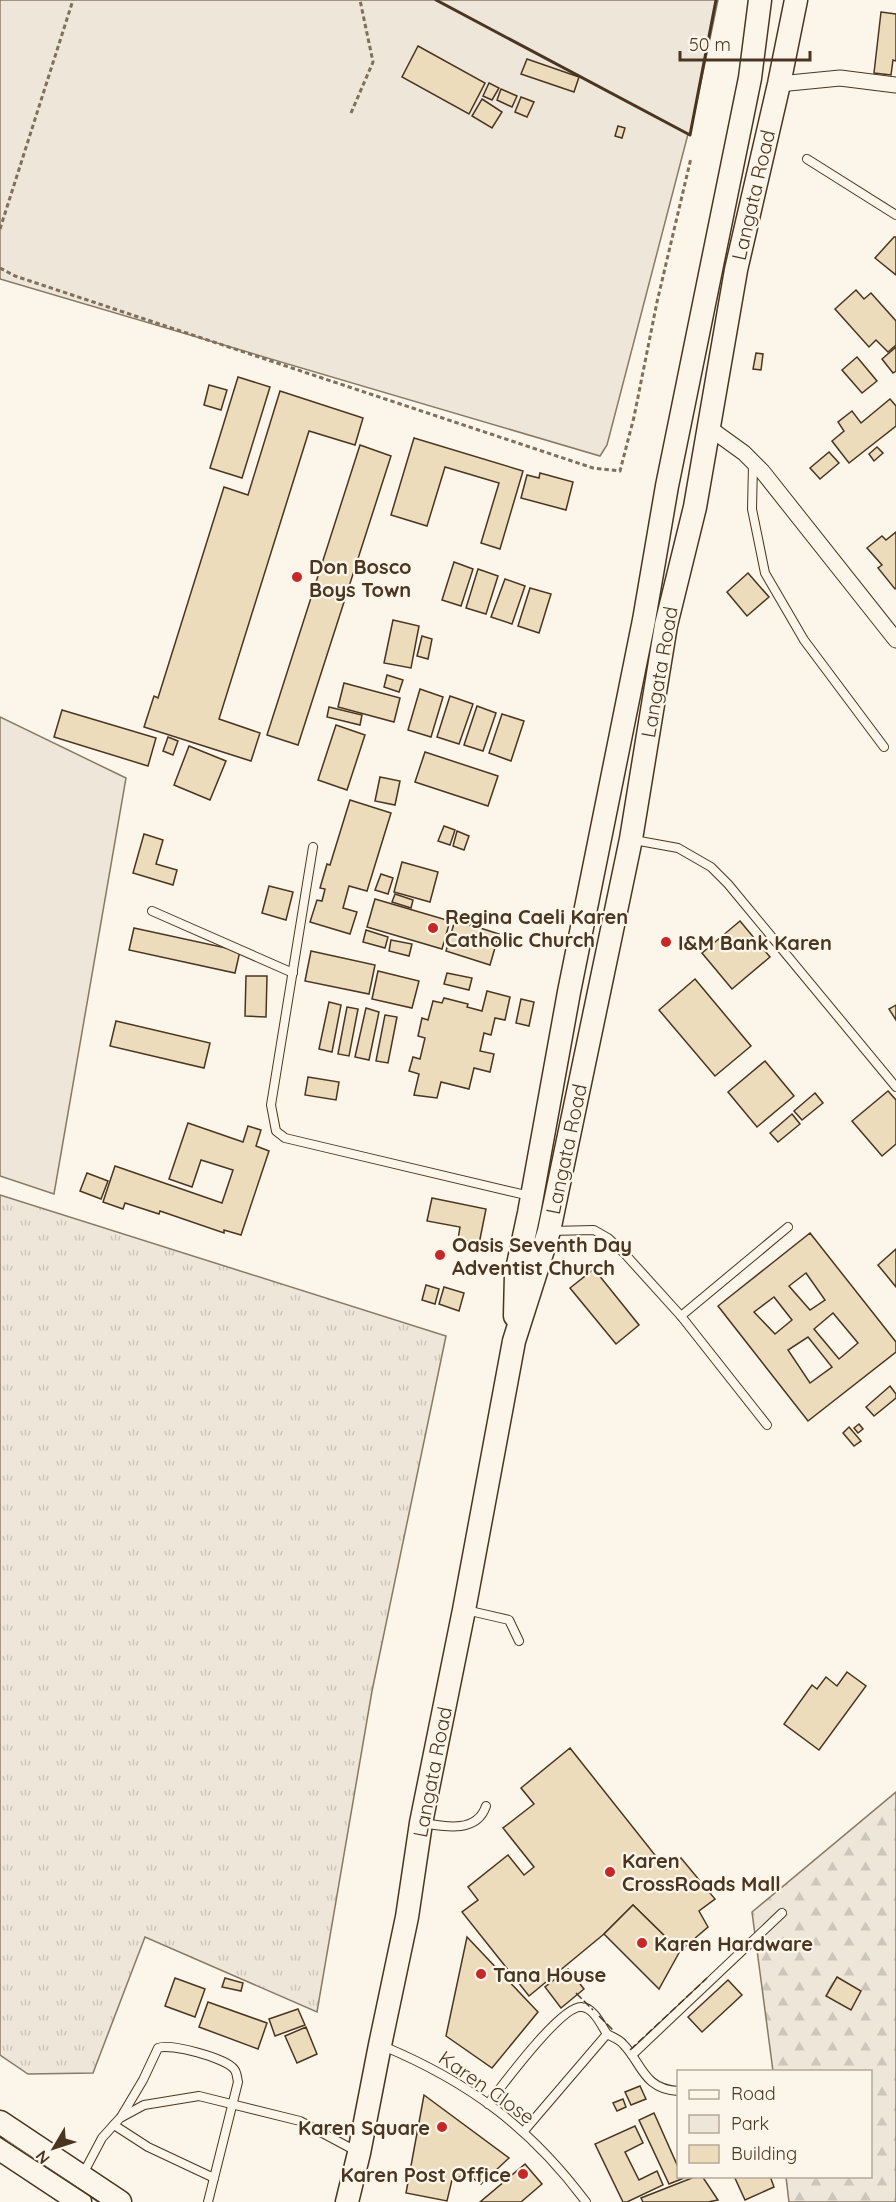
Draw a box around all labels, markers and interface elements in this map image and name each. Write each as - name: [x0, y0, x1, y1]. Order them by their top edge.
- scale bar: [680, 24, 810, 62]
- text: 50 m: [689, 33, 731, 56]
- street label: Langata Road: [726, 127, 780, 263]
- place label: Don Bosco Boys Town: [309, 554, 412, 602]
- marker: Don Bosco Boys Town: [290, 570, 304, 584]
- street label: Langata Road: [635, 604, 683, 740]
- place label: Regina Caeli Karen Catholic Church: [445, 904, 628, 952]
- marker: Regina Caeli Karen Catholic Church: [426, 921, 440, 935]
- place label: I&M Bank Karen: [678, 930, 832, 955]
- marker: I&M Bank Karen: [659, 935, 673, 949]
- street label: Langata Road: [540, 1081, 592, 1217]
- place label: Oasis Seventh Day Adventist Church: [452, 1232, 632, 1280]
- marker: Oasis Seventh Day Adventist Church: [433, 1248, 447, 1262]
- street label: Langata Road: [407, 1704, 457, 1840]
- place label: Karen CrossRoads Mall: [622, 1848, 781, 1896]
- marker: Karen CrossRoads Mall: [603, 1865, 617, 1879]
- place label: Karen Hardware: [654, 1931, 813, 1956]
- marker: Karen Hardware: [635, 1936, 649, 1950]
- place label: Tana House: [493, 1962, 606, 1987]
- marker: Tana House: [474, 1967, 488, 1981]
- street label: Karen Close: [434, 2045, 540, 2129]
- legend: [677, 2070, 872, 2178]
- text: Road: [731, 2082, 776, 2105]
- text: Park: [731, 2112, 769, 2135]
- place label: Karen Square: [298, 2115, 430, 2140]
- north arrow: [24, 2118, 84, 2178]
- marker: Karen Square: [435, 2120, 449, 2134]
- text: Building: [731, 2142, 797, 2165]
- text: N: [31, 2147, 54, 2168]
- place label: Karen Post Office: [340, 2162, 511, 2187]
- marker: Karen Post Office: [516, 2167, 530, 2181]

